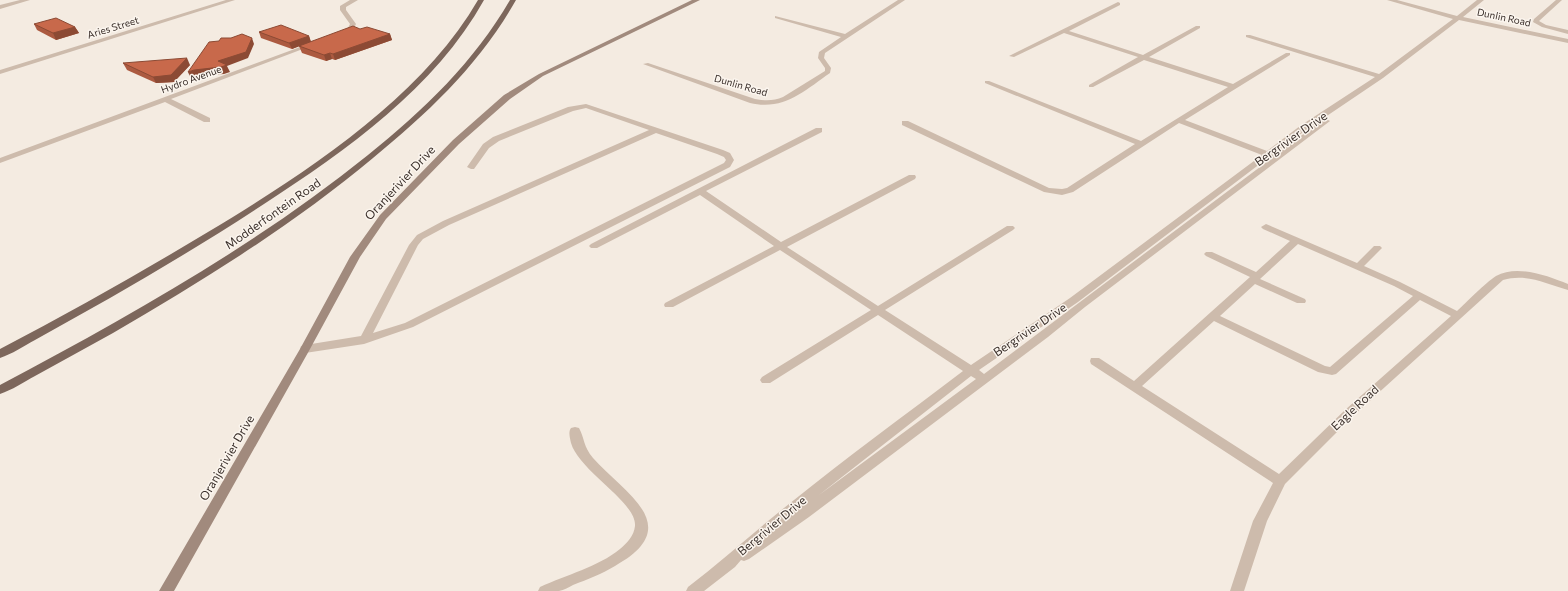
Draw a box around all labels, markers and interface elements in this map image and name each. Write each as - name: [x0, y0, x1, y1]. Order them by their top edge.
- street label: Dunlin Road: [1476, 5, 1532, 29]
- street label: Aries Street: [86, 13, 140, 41]
- street label: Hydro Avenue: [159, 63, 223, 95]
- street label: Dunlin Road: [713, 72, 769, 98]
- street label: Bergrivier Drive: [1252, 108, 1329, 168]
- street label: Oranjerivier Drive: [361, 142, 437, 222]
- street label: Modderfontein Road: [222, 175, 323, 251]
- street label: Bergrivier Drive: [990, 300, 1069, 359]
- street label: Eagle Road: [1328, 382, 1381, 433]
- street label: Oranjerivier Drive: [196, 412, 256, 503]
- street label: Bergrivier Drive: [734, 493, 808, 558]

